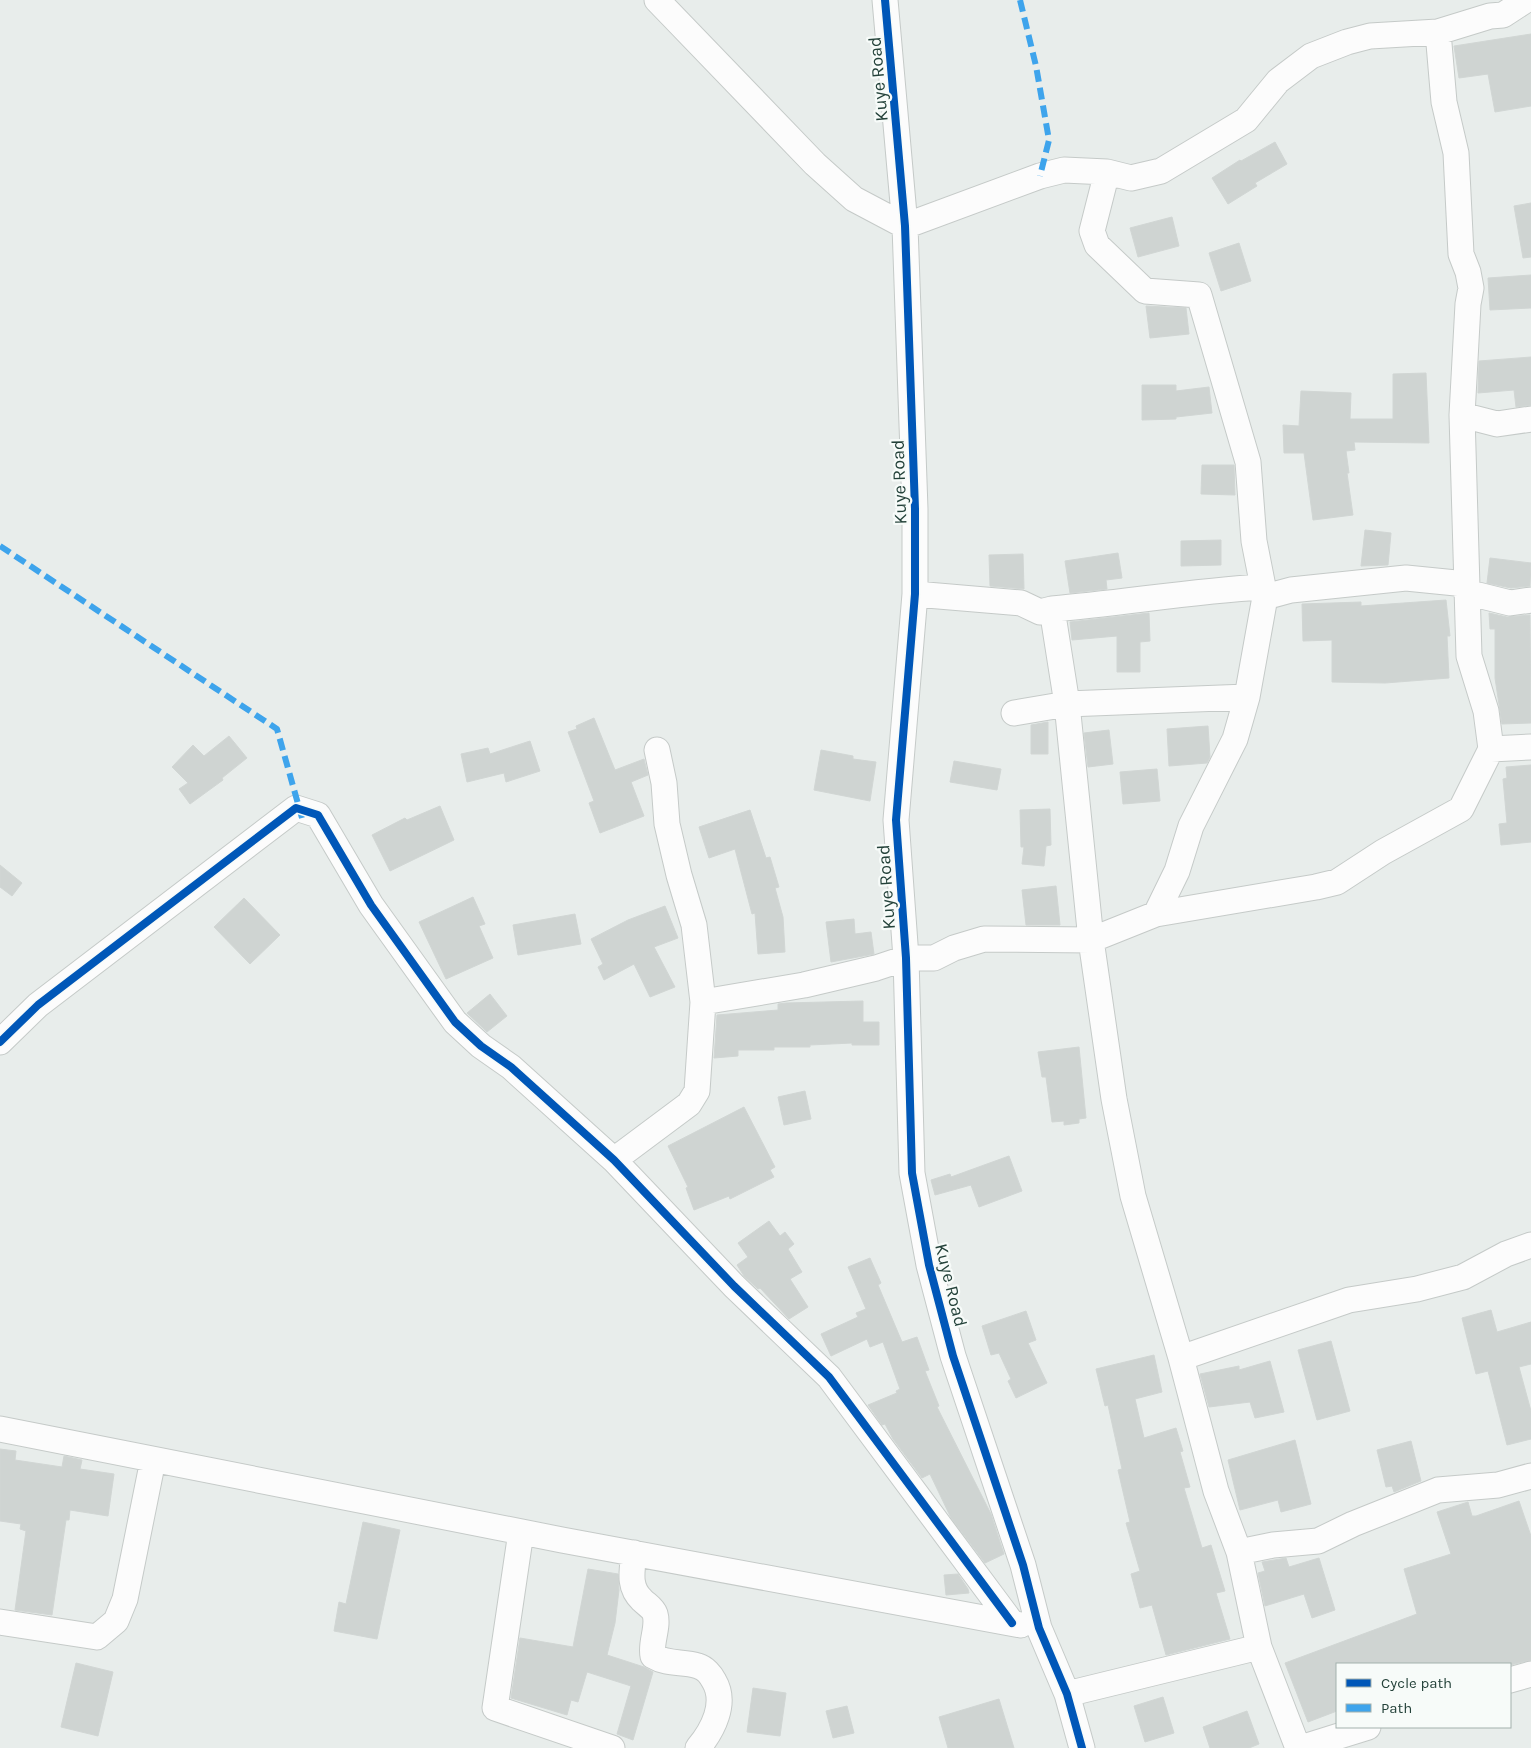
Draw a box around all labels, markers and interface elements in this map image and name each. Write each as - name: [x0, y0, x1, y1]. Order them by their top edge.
- street label: Kuye Road: [863, 36, 893, 122]
- street label: Kuye Road: [887, 439, 911, 525]
- street label: Kuye Road: [872, 844, 900, 930]
- street label: Kuye Road: [930, 1241, 972, 1329]
- legend: [1336, 1663, 1511, 1728]
- text: Cycle path: [1381, 1674, 1452, 1692]
- text: Path: [1381, 1699, 1412, 1717]

